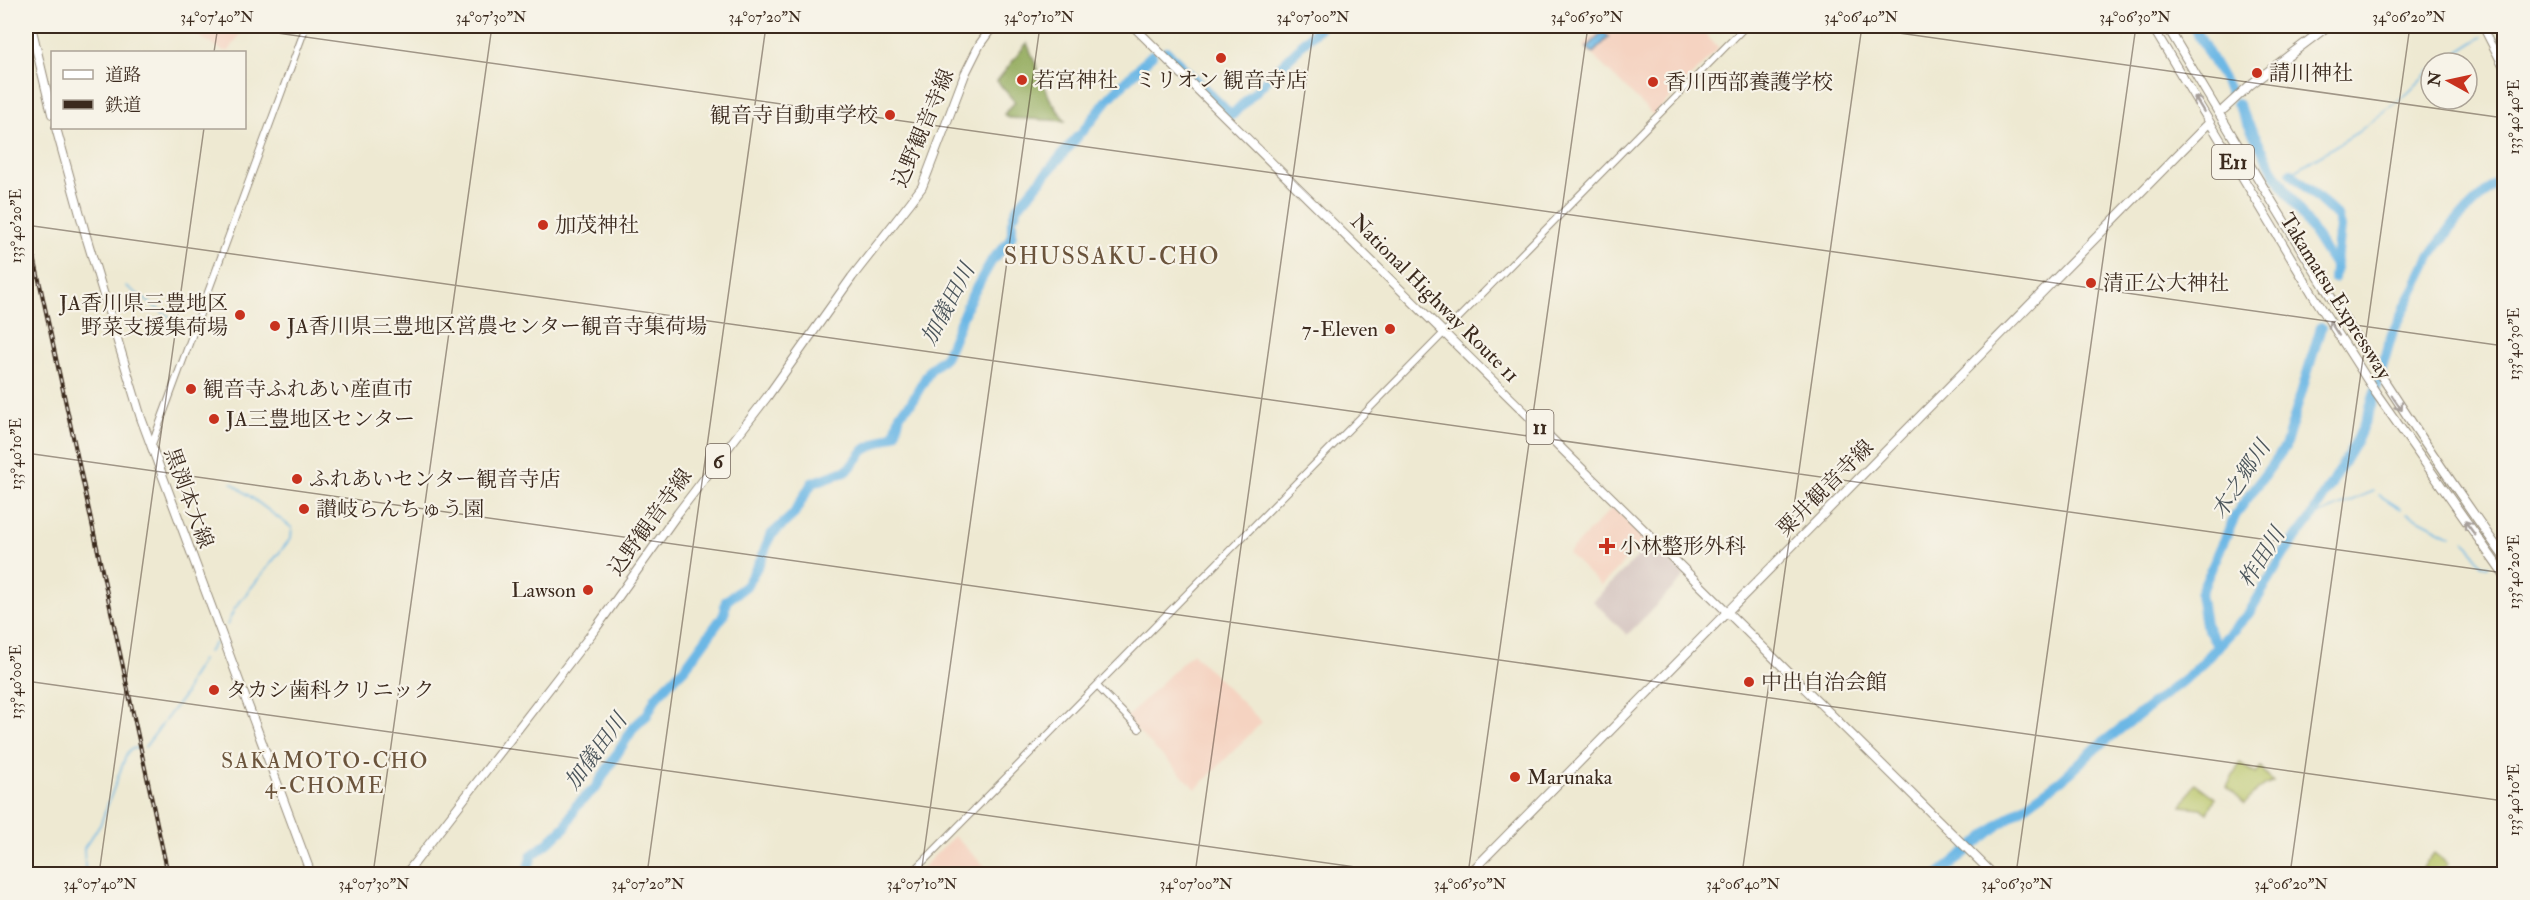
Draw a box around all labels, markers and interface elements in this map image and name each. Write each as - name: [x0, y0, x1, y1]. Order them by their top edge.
- text: 34°07'40"N: [180, 8, 254, 27]
- text: 34°07'30"N: [456, 8, 527, 27]
- text: 34°07'20"N: [729, 8, 802, 27]
- text: 34°07'10"N: [1004, 8, 1075, 27]
- text: 34°07'00"N: [1277, 8, 1350, 27]
- text: 34°06'50"N: [1551, 8, 1624, 27]
- text: 34°06'40"N: [1824, 8, 1899, 27]
- text: 34°06'30"N: [2099, 8, 2171, 27]
- text: 34°06'20"N: [2372, 8, 2446, 27]
- legend: [51, 51, 246, 129]
- marker: ミリオン 観音寺店: [1214, 51, 1228, 65]
- north arrow: [2419, 51, 2479, 111]
- place label: 請川神社: [2269, 60, 2353, 87]
- text: 道路: [105, 64, 141, 87]
- street label: 込野観音寺線: [886, 65, 961, 191]
- marker: 請川神社: [2250, 66, 2264, 80]
- place label: 若宮神社: [1034, 67, 1118, 94]
- place label: ミリオン 観音寺店: [1135, 67, 1307, 94]
- place label: 香川西部養護学校: [1665, 69, 1833, 96]
- text: N: [2424, 70, 2446, 89]
- marker: 若宮神社: [1015, 73, 1029, 87]
- marker: 香川西部養護学校: [1646, 75, 1660, 89]
- text: 133°40'40"E: [2505, 79, 2524, 154]
- text: 鉄道: [105, 94, 141, 117]
- one-way arrow: [2192, 96, 2204, 113]
- place label: 観音寺自動車学校: [710, 102, 878, 129]
- marker: 観音寺自動車学校: [883, 108, 897, 122]
- road number: E11: [2212, 145, 2254, 179]
- text: 133°40'20"E: [7, 189, 26, 263]
- street label: National Highway Route 11: [1344, 208, 1525, 389]
- street label: Takamatsu Expressway: [2273, 208, 2398, 385]
- place label: 加茂神社: [555, 212, 639, 239]
- marker: 加茂神社: [536, 218, 550, 232]
- district label: SHUSSAKU-CHO: [1004, 241, 1220, 272]
- water label: 加儀田川: [915, 257, 982, 350]
- place label: 清正公大神社: [2103, 270, 2229, 297]
- marker: 清正公大神社: [2084, 276, 2098, 290]
- place label: JA香川県三豊地区 野菜支援集荷場: [58, 290, 228, 341]
- marker: JA香川県三豊地区 野菜支援集荷場: [233, 308, 247, 322]
- text: 133°40'30"E: [2505, 308, 2524, 380]
- place label: JA香川県三豊地区営農センター観音寺集荷場: [286, 313, 707, 340]
- place label: 7-Eleven: [1302, 316, 1378, 343]
- marker: JA香川県三豊地区営農センター観音寺集荷場: [268, 319, 282, 333]
- one-way arrow: [2328, 320, 2340, 337]
- marker: 7-Eleven: [1383, 322, 1397, 336]
- place label: 観音寺ふれあい産直市: [203, 376, 413, 403]
- marker: 観音寺ふれあい産直市: [184, 382, 198, 396]
- one-way arrow: [2391, 394, 2403, 411]
- place label: JA三豊地区センター: [225, 406, 415, 433]
- road number: 11: [1526, 410, 1554, 444]
- marker: JA三豊地区センター: [207, 412, 221, 426]
- text: 133°40'10"E: [7, 418, 26, 490]
- water label: 木之郷川: [2205, 433, 2278, 524]
- street label: 粟井観音寺線: [1771, 434, 1879, 542]
- street label: 黒渕本大線: [158, 444, 219, 552]
- road number: 6: [706, 444, 730, 478]
- street label: 込野観音寺線: [602, 463, 698, 581]
- place label: ふれあいセンター観音寺店: [309, 466, 560, 493]
- marker: ふれあいセンター観音寺店: [290, 472, 304, 486]
- place label: 讃岐らんちゅう園: [316, 496, 484, 523]
- marker: 讃岐らんちゅう園: [297, 502, 311, 516]
- water label: 柞田川: [2232, 520, 2292, 593]
- one-way arrow: [2464, 520, 2476, 536]
- place label: 小林整形外科: [1620, 533, 1746, 560]
- text: 133°40'20"E: [2505, 535, 2524, 609]
- marker: 小林整形外科: [1598, 537, 1616, 555]
- place label: Lawson: [511, 577, 576, 604]
- marker: Lawson: [581, 583, 595, 597]
- text: 133°40'00"E: [7, 645, 26, 719]
- place label: 中出自治会館: [1761, 669, 1887, 696]
- marker: 中出自治会館: [1742, 675, 1756, 689]
- place label: タカシ歯科クリニック: [226, 677, 435, 704]
- marker: タカシ歯科クリニック: [207, 683, 221, 697]
- water label: 加儀田川: [559, 706, 634, 795]
- district label: SAKAMOTO-CHO 4-CHOME: [221, 747, 429, 800]
- place label: Marunaka: [1527, 764, 1613, 791]
- text: 133°40'10"E: [2505, 764, 2524, 836]
- marker: Marunaka: [1508, 770, 1522, 784]
- text: 34°07'40"N: [63, 875, 137, 894]
- text: 34°07'30"N: [339, 875, 410, 894]
- text: 34°07'20"N: [612, 875, 685, 894]
- text: 34°07'10"N: [887, 875, 958, 894]
- text: 34°07'00"N: [1160, 875, 1233, 894]
- text: 34°06'50"N: [1434, 875, 1507, 894]
- text: 34°06'40"N: [1706, 875, 1781, 894]
- text: 34°06'30"N: [1981, 875, 2053, 894]
- text: 34°06'20"N: [2254, 875, 2328, 894]

